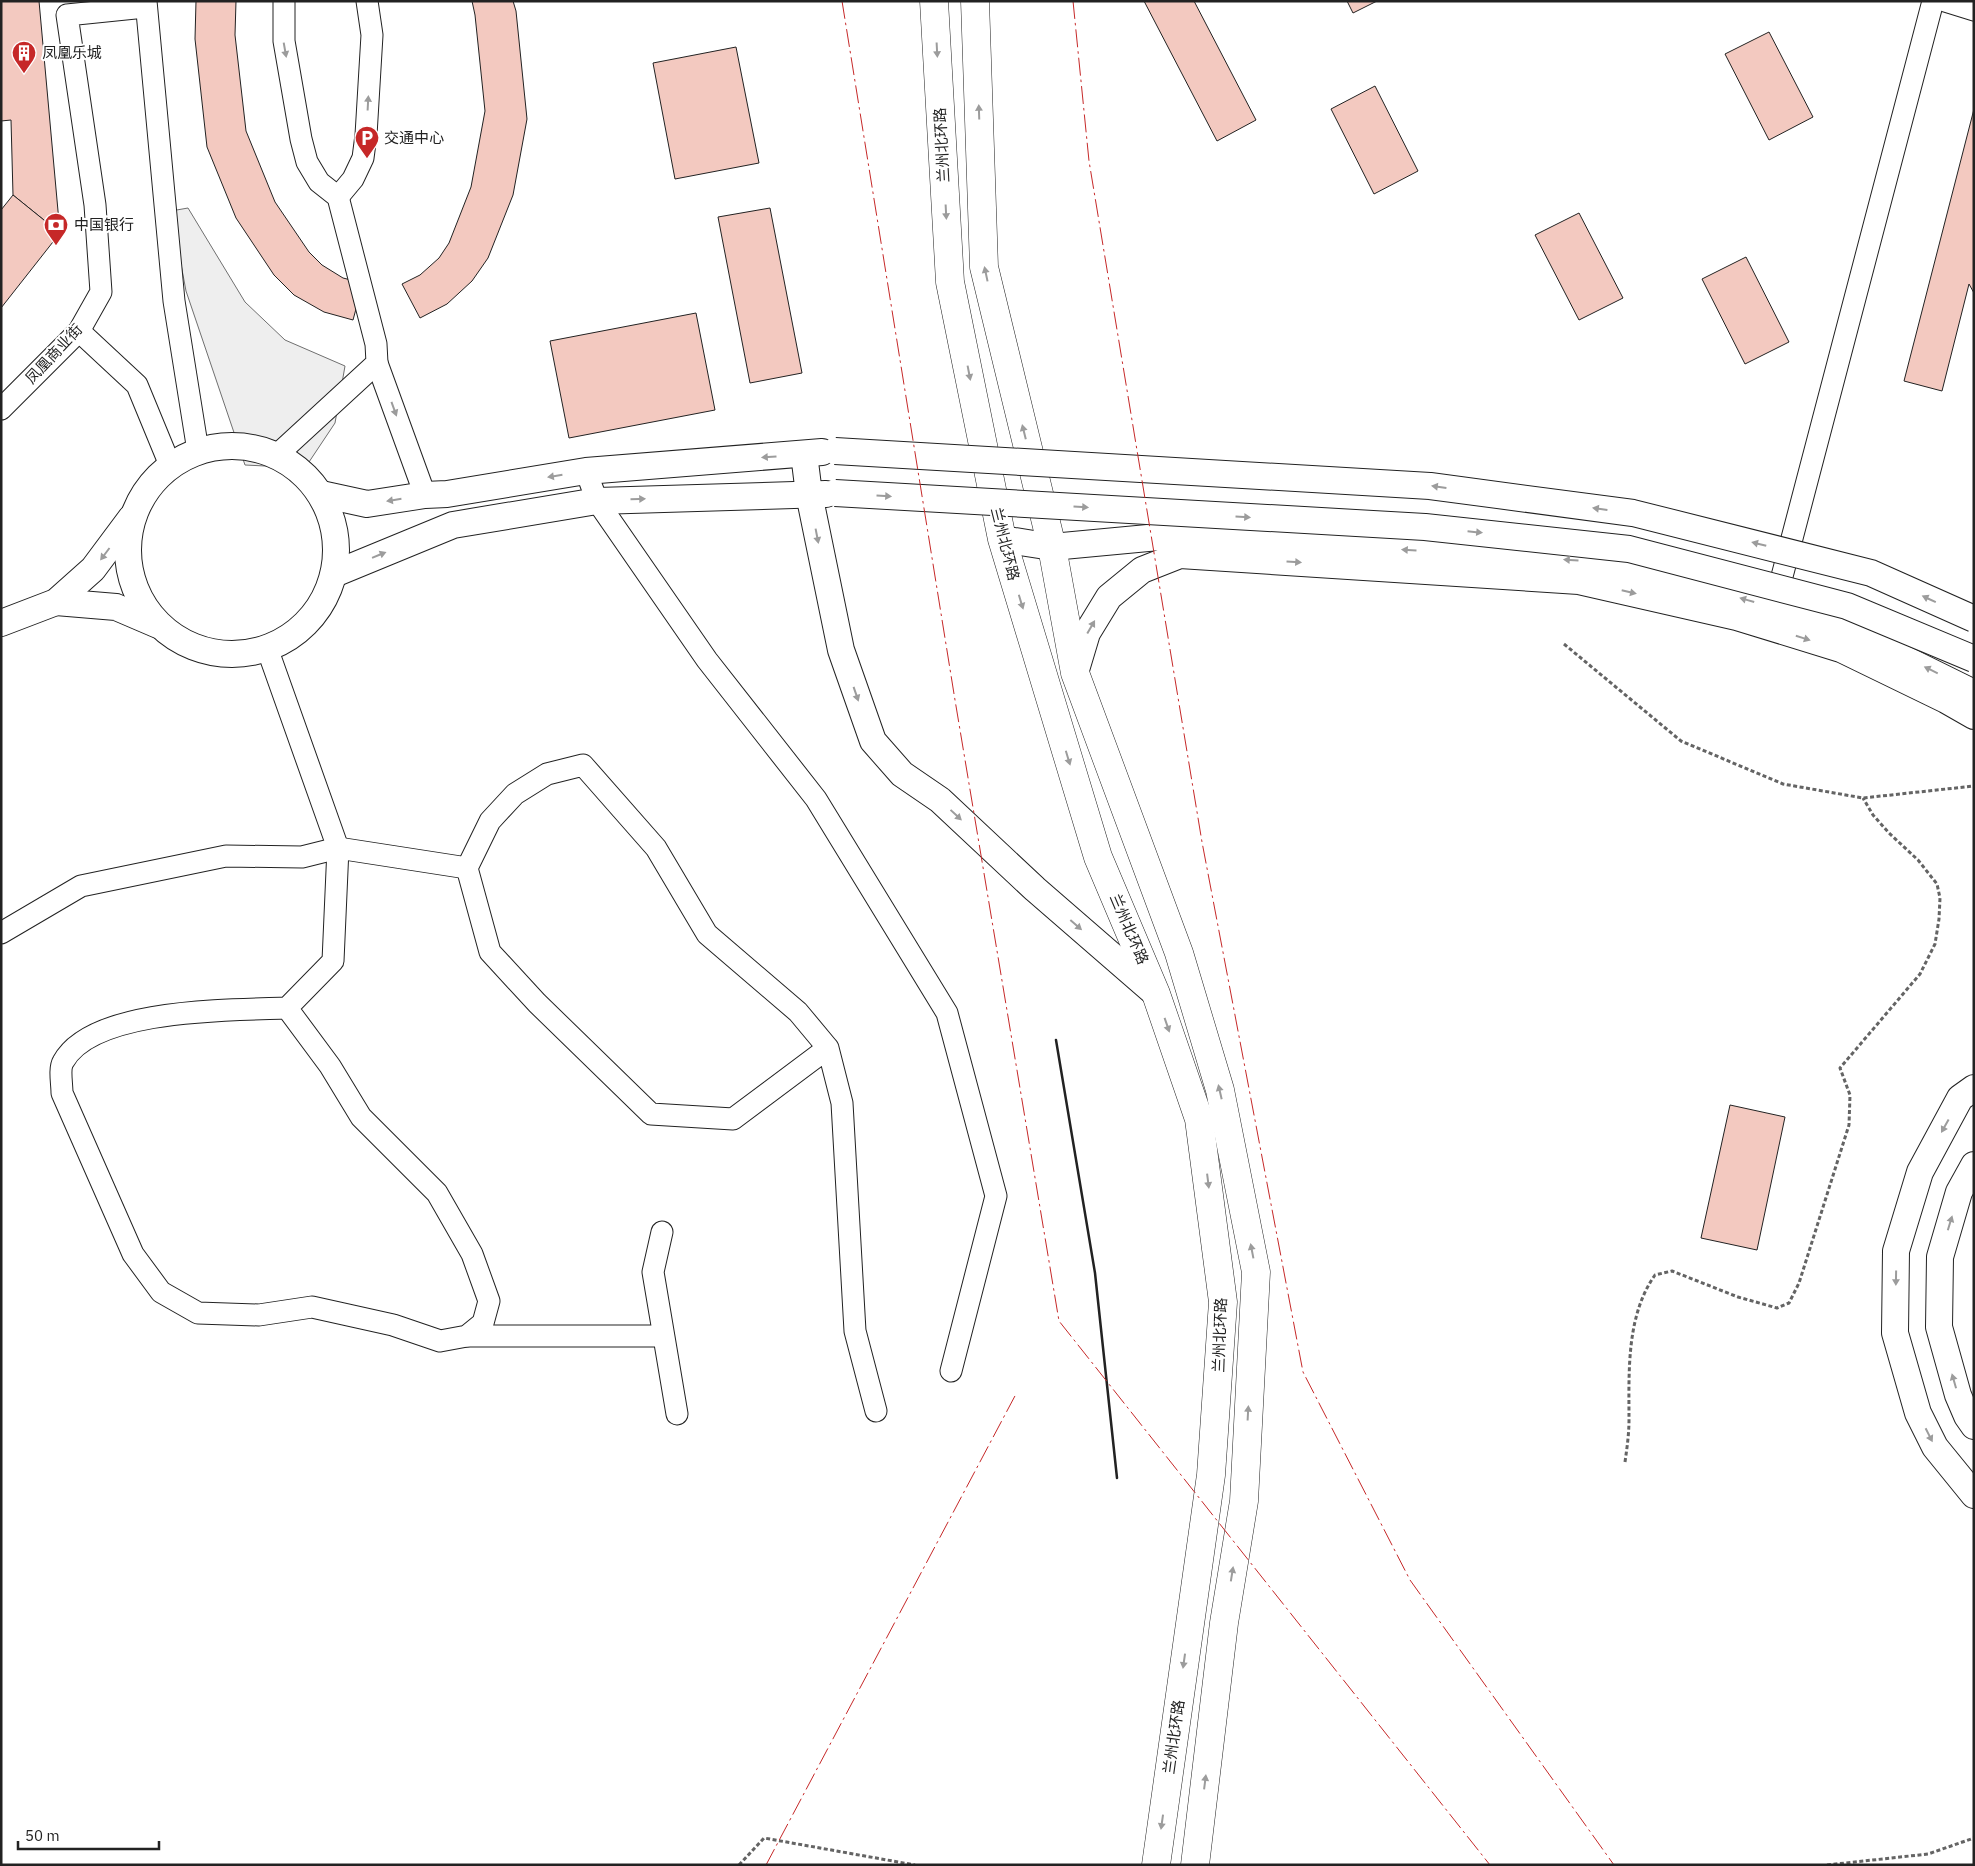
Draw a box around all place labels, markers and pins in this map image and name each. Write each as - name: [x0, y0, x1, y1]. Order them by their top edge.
- building icon: 凤凰乐城: [11, 40, 37, 74]
- place label: 凤凰乐城: [42, 43, 102, 62]
- parking icon: 交通中心: [354, 125, 380, 159]
- place label: 交通中心: [384, 128, 444, 147]
- bank icon: 中国银行: [43, 212, 69, 246]
- place label: 中国银行: [74, 215, 134, 234]

